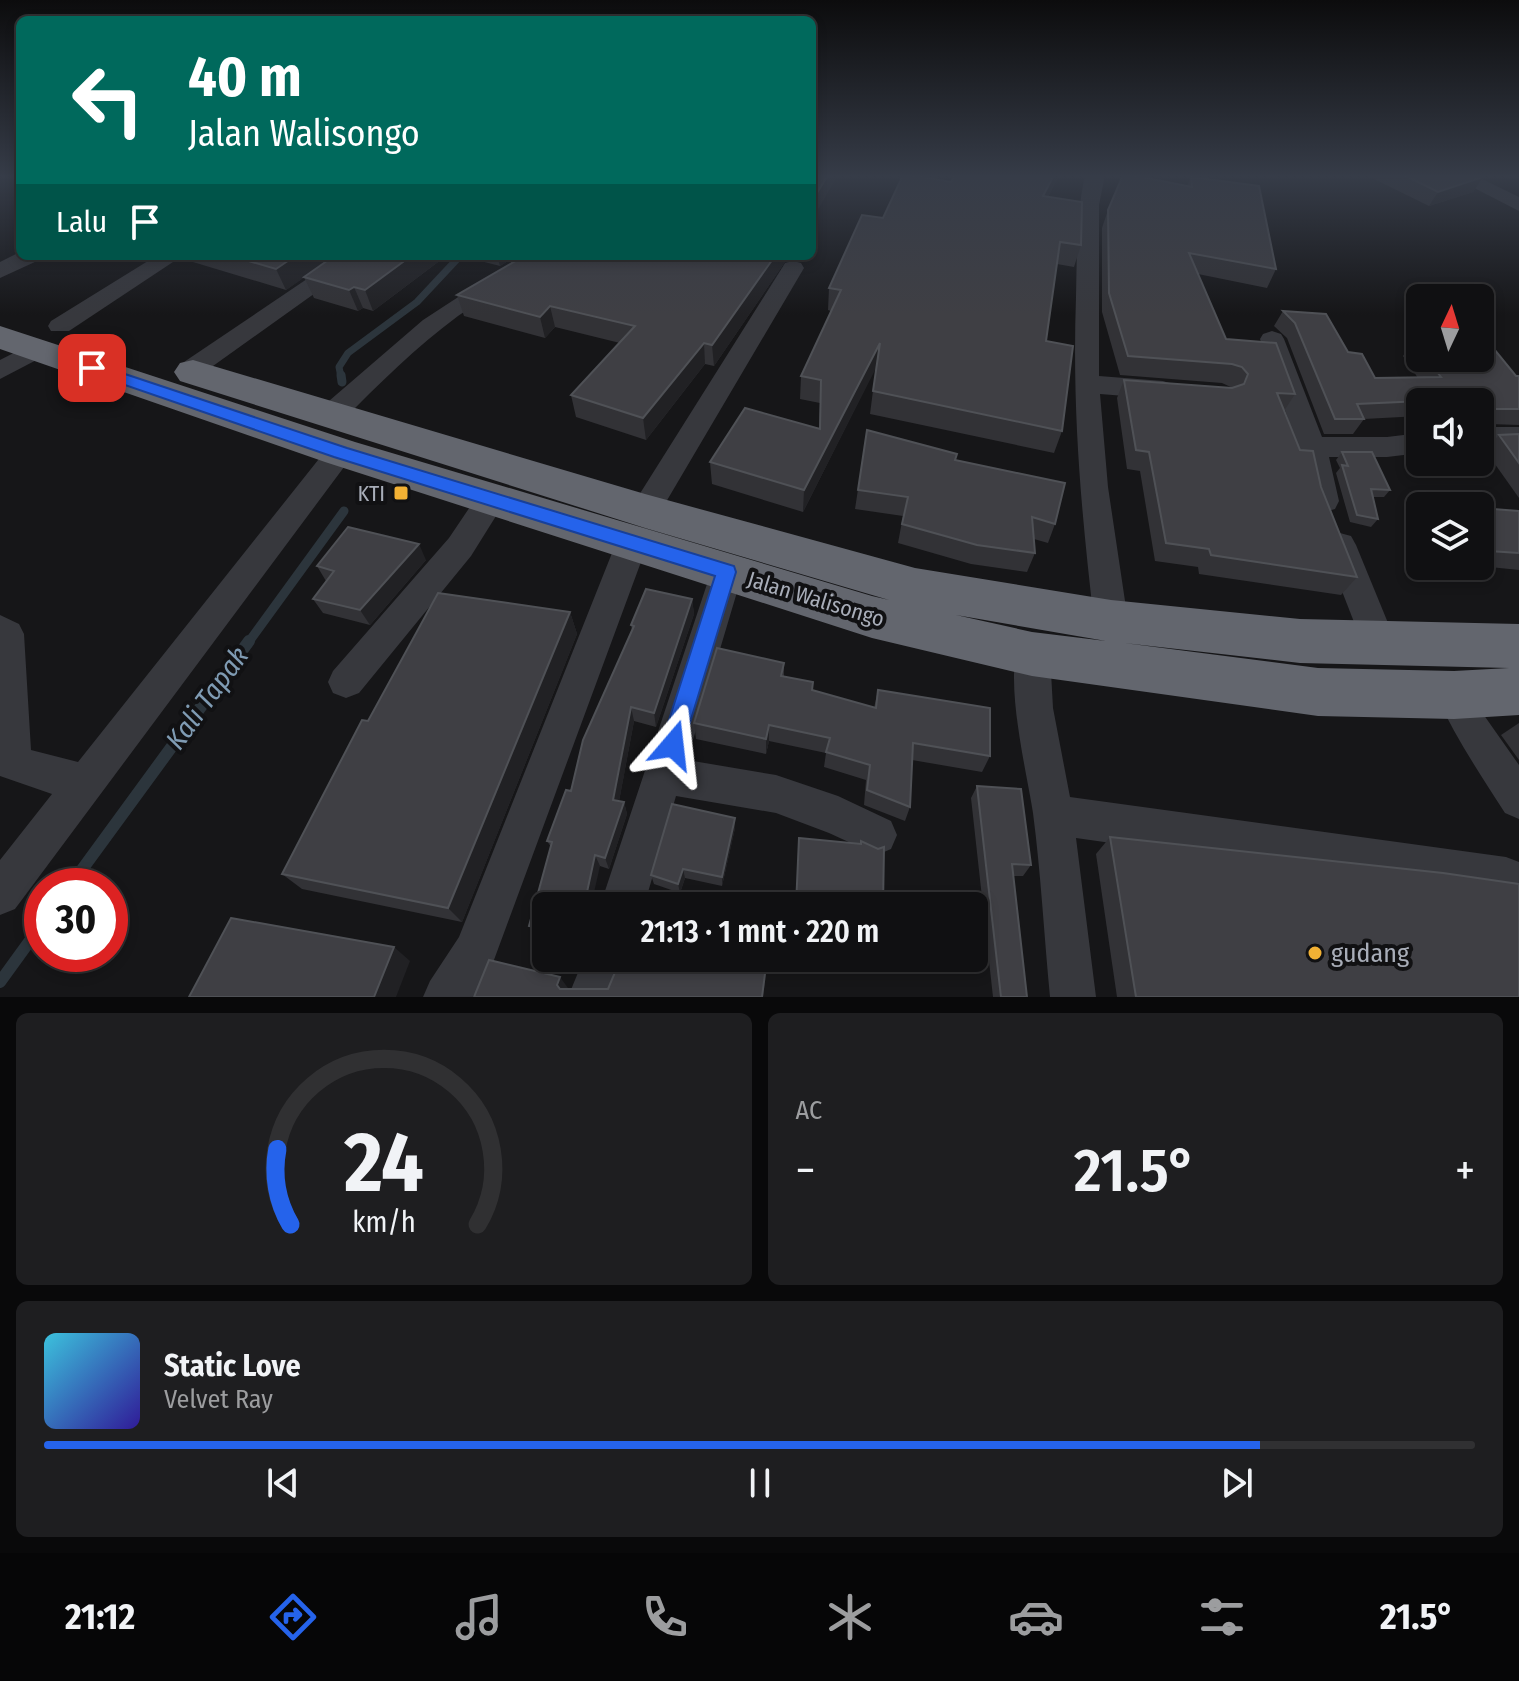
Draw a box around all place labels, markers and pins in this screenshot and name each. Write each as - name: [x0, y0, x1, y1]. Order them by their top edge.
- pin: [58, 334, 126, 402]
- place label: KTI: [357, 480, 385, 507]
- marker: KTI: [392, 484, 410, 502]
- place label: gudang: [1331, 938, 1410, 969]
- marker: gudang: [1306, 944, 1324, 962]

